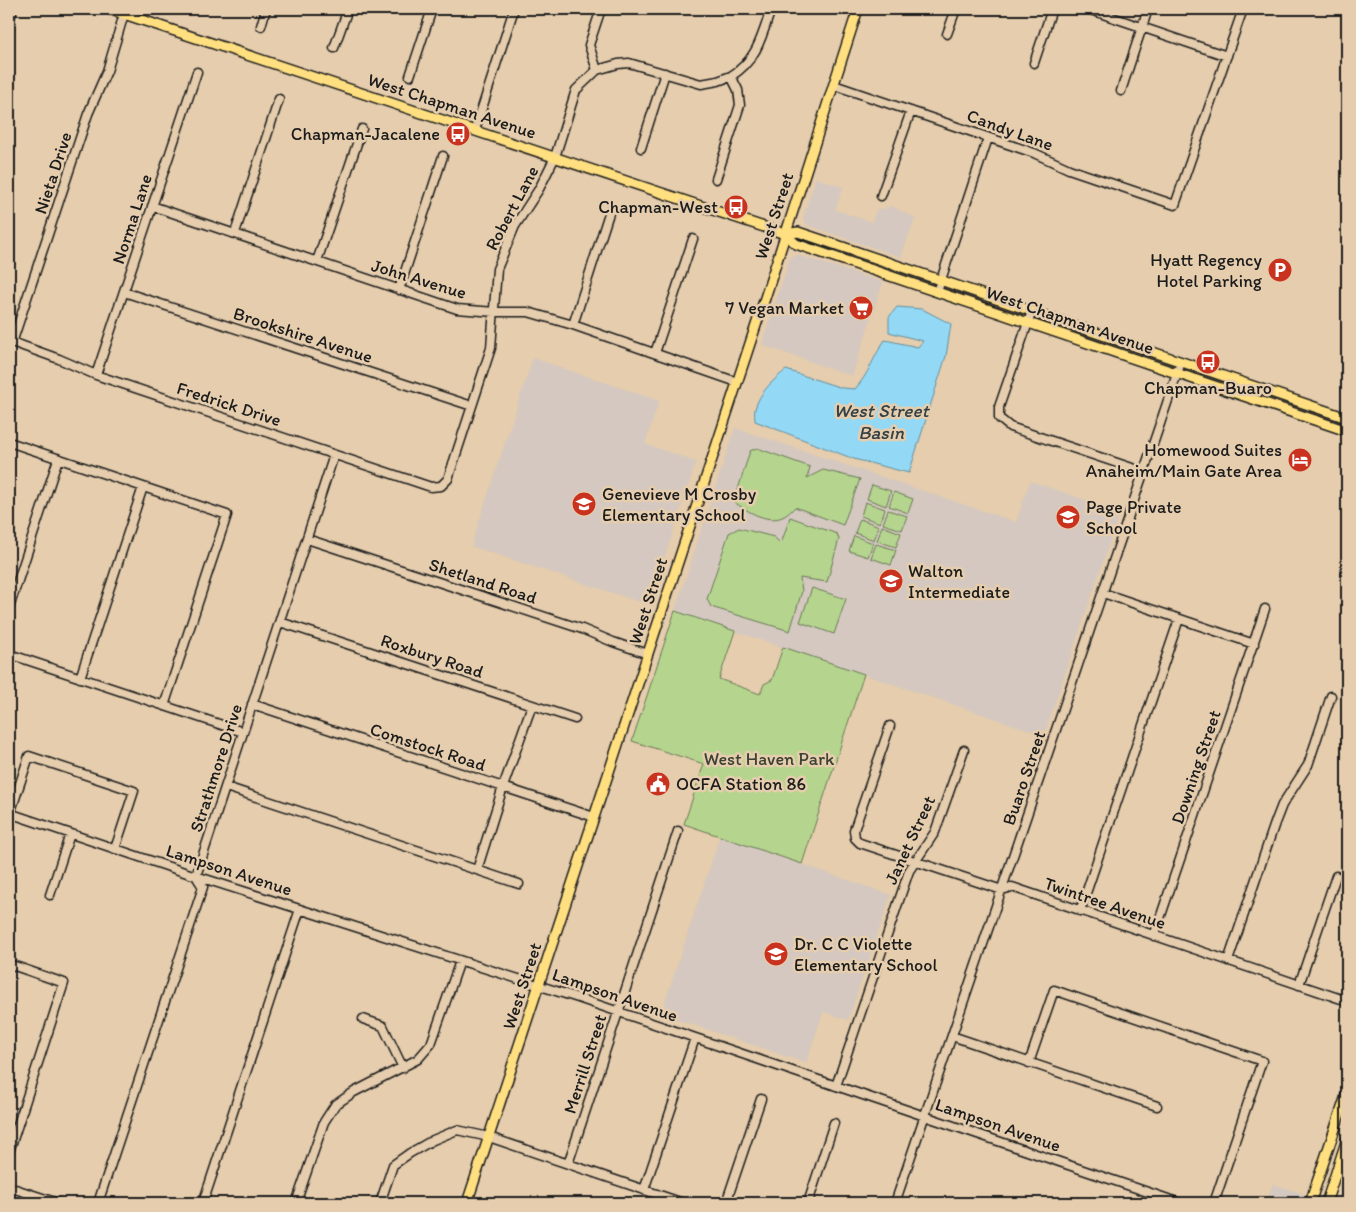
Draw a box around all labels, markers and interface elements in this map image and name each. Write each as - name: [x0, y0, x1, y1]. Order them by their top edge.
- street label: West Chapman Avenue: [365, 68, 539, 144]
- street label: Candy Lane: [964, 104, 1056, 156]
- bus stop icon: Chapman-Jacalene: [445, 121, 471, 147]
- place label: Chapman-Jacalene: [291, 123, 440, 145]
- street label: Nieta Drive: [29, 129, 77, 217]
- street label: Robert Lane: [481, 162, 543, 254]
- street label: West Street: [750, 170, 798, 262]
- street label: Norma Lane: [107, 171, 157, 267]
- bus stop icon: Chapman-West: [723, 194, 749, 220]
- place label: Chapman-West: [598, 196, 718, 218]
- place label: Hyatt Regency Hotel Parking: [1150, 249, 1263, 292]
- street label: John Avenue: [369, 254, 469, 304]
- parking icon: Hyatt Regency Hotel Parking: [1267, 257, 1293, 283]
- street label: West Chapman Avenue: [983, 281, 1157, 359]
- supermarket icon: 7 Vegan Market: [848, 295, 874, 321]
- place label: 7 Vegan Market: [725, 297, 844, 319]
- street label: Brookshire Avenue: [231, 302, 375, 368]
- bus stop icon: Chapman-Buaro: [1195, 349, 1221, 375]
- street label: Fredrick Drive: [174, 377, 284, 431]
- place label: Chapman-Buaro: [1144, 377, 1272, 399]
- water label: West Street Basin: [833, 399, 930, 444]
- place label: Homewood Suites Anaheim/Main Gate Area: [1086, 439, 1283, 482]
- hotel icon: Homewood Suites Anaheim/Main Gate Area: [1287, 447, 1313, 473]
- place label: Genevieve M Crosby Elementary School: [602, 483, 757, 526]
- school or university icon: Genevieve M Crosby Elementary School: [571, 491, 597, 517]
- place label: Page Private School: [1086, 496, 1182, 539]
- school or university icon: Page Private School: [1055, 504, 1081, 530]
- street label: Shetland Road: [426, 553, 540, 609]
- street label: West Street: [624, 555, 672, 647]
- place label: Walton Intermediate: [908, 560, 1010, 603]
- school or university icon: Walton Intermediate: [878, 568, 904, 594]
- street label: Roxbury Road: [378, 629, 487, 683]
- street label: Strathmore Drive: [185, 701, 247, 835]
- street label: Downing Street: [1166, 707, 1226, 827]
- street label: Comstock Road: [367, 718, 489, 776]
- street label: Buaro Street: [998, 728, 1051, 828]
- park label: West Haven Park: [704, 748, 835, 770]
- public building icon: OCFA Station 86: [645, 771, 671, 797]
- place label: OCFA Station 86: [676, 773, 806, 795]
- street label: Janet Street: [880, 792, 940, 888]
- street label: Lampson Avenue: [163, 839, 295, 901]
- street label: Twintree Avenue: [1041, 872, 1169, 934]
- place label: Dr. C C Violette Elementary School: [794, 933, 938, 976]
- street label: West Street: [498, 940, 546, 1032]
- school or university icon: Dr. C C Violette Elementary School: [763, 941, 789, 967]
- street label: Lampson Avenue: [549, 963, 681, 1027]
- street label: Merrill Street: [559, 1011, 612, 1117]
- street label: Lampson Avenue: [932, 1093, 1064, 1157]

